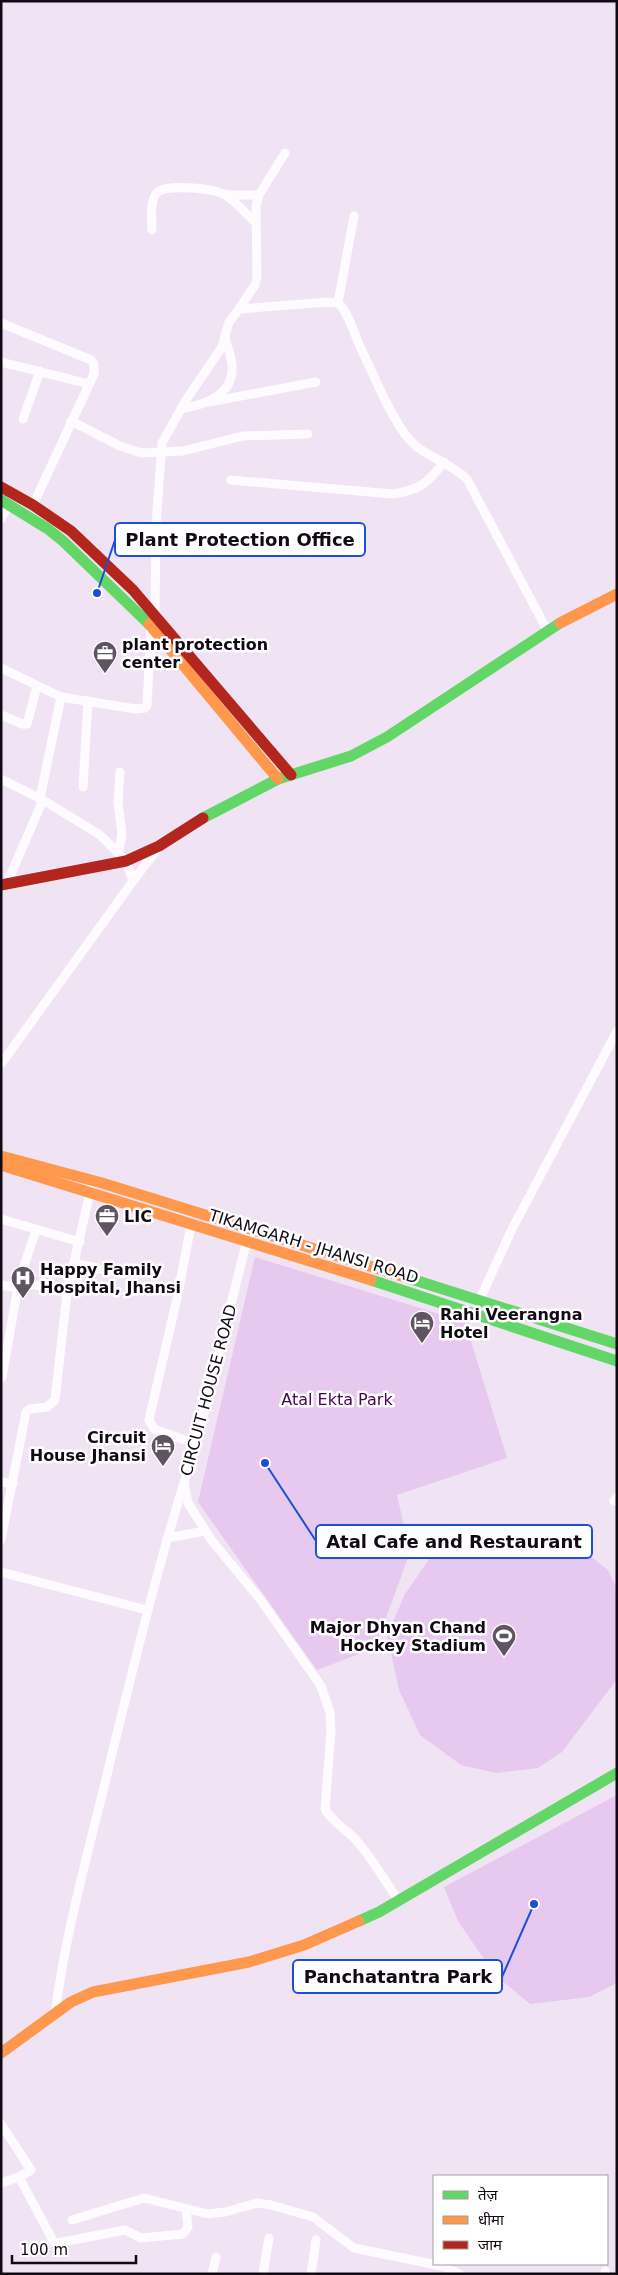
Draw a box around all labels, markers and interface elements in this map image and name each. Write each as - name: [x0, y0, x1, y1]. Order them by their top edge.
- callout: Plant Protection Office: [115, 523, 365, 556]
- text: Plant Protection Office: [125, 529, 355, 550]
- place label: plant protection center: [122, 635, 268, 672]
- office icon: plant protection center: [92, 640, 118, 674]
- office icon: LIC: [94, 1203, 120, 1237]
- street label: TIKAMGARH - JHANSI ROAD: [206, 1205, 421, 1287]
- place label: LIC: [124, 1207, 152, 1226]
- place label: Happy Family Hospital, Jhansi: [40, 1260, 181, 1297]
- hospital icon: Happy Family Hospital, Jhansi: [10, 1265, 36, 1299]
- street label: CIRCUIT HOUSE ROAD: [176, 1302, 241, 1478]
- place label: Rahi Veerangna Hotel: [440, 1305, 583, 1342]
- hotel icon: Rahi Veerangna Hotel: [409, 1310, 435, 1344]
- park label: Atal Ekta Park: [281, 1390, 393, 1409]
- place label: Circuit House Jhansi: [30, 1428, 146, 1465]
- hotel icon: Circuit House Jhansi: [150, 1433, 176, 1467]
- callout: Atal Cafe and Restaurant: [316, 1525, 592, 1558]
- text: Atal Cafe and Restaurant: [326, 1531, 582, 1552]
- place label: Major Dhyan Chand Hockey Stadium: [310, 1618, 486, 1655]
- sports icon: Major Dhyan Chand Hockey Stadium: [491, 1623, 517, 1657]
- callout: Panchatantra Park: [293, 1960, 502, 1993]
- text: Panchatantra Park: [304, 1966, 493, 1987]
- legend: [433, 2175, 608, 2265]
- text: तेज़: [478, 2186, 499, 2204]
- text: धीमा: [478, 2211, 505, 2229]
- scale bar: [12, 2232, 136, 2264]
- text: जाम: [478, 2236, 503, 2254]
- text: 100 m: [20, 2241, 68, 2259]

